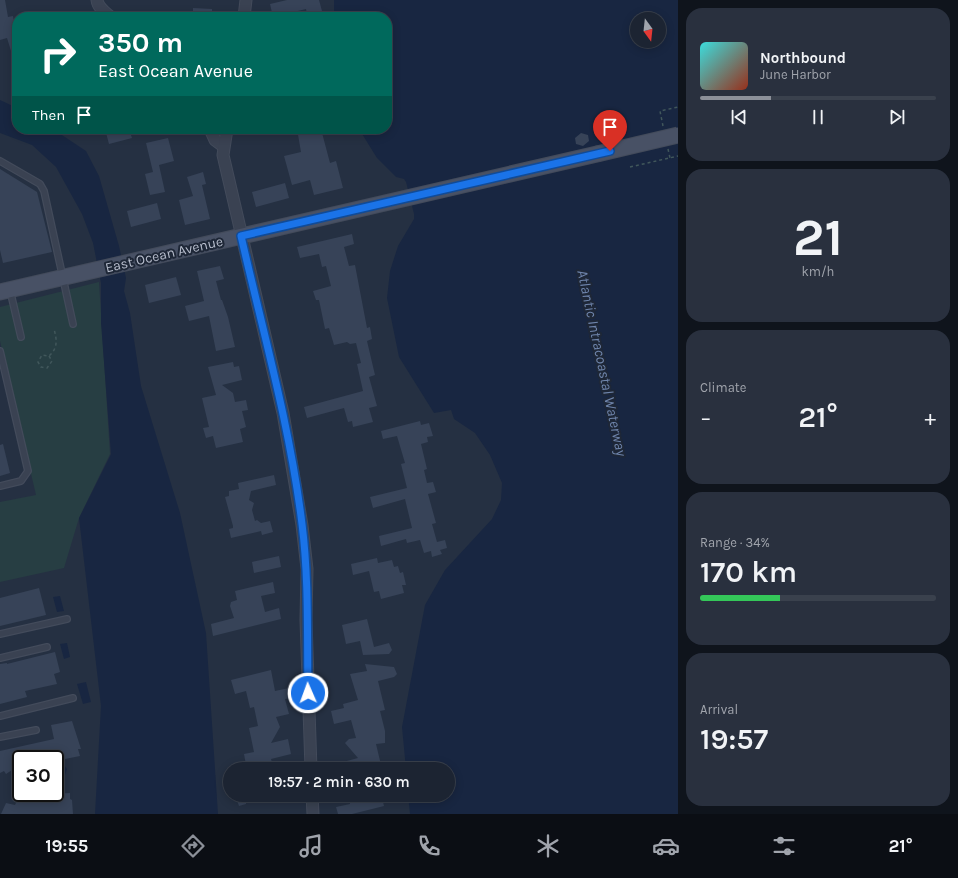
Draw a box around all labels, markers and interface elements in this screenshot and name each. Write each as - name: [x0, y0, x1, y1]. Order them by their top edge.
- north arrow: [630, 12, 666, 48]
- map controls: [630, 12, 666, 48]
- text: 350 m: [98, 26, 183, 59]
- icon: right: [32, 28, 84, 80]
- text: Northbound: [760, 49, 846, 67]
- text: East Ocean Avenue: [98, 60, 253, 82]
- text: June Harbor: [760, 67, 831, 82]
- icon: arrive: [73, 104, 95, 126]
- text: Then: [32, 106, 65, 124]
- icon: previous: [728, 106, 750, 128]
- icon: pause: [807, 106, 829, 128]
- icon: next: [886, 106, 908, 128]
- pin: [593, 110, 627, 151]
- icon: arrive: [599, 116, 621, 138]
- text: 21: [793, 207, 843, 268]
- street label: East Ocean Avenue: [103, 233, 225, 276]
- text: km/h: [802, 264, 834, 279]
- water label: Atlantic Intracoastal Waterway: [573, 268, 631, 458]
- text: Climate: [700, 380, 746, 395]
- text: 21°: [798, 399, 838, 435]
- text: −: [700, 405, 712, 431]
- text: +: [924, 405, 936, 431]
- text: Range · 34%: [700, 535, 770, 550]
- text: 170 km: [700, 554, 797, 590]
- position arrow: [287, 672, 329, 714]
- text: Arrival: [700, 702, 738, 717]
- text: 19:57: [700, 721, 768, 757]
- speed limit sign: 30: [12, 750, 64, 802]
- text: 19:57 · 2 min · 630 m: [268, 773, 410, 791]
- icon: directions: [179, 832, 207, 860]
- icon: music: [297, 832, 325, 860]
- icon: phone: [415, 832, 443, 860]
- icon: climate: [534, 832, 562, 860]
- icon: car: [652, 832, 680, 860]
- icon: filters: [770, 832, 798, 860]
- text: 19:55: [45, 835, 88, 857]
- text: 21°: [888, 835, 913, 857]

